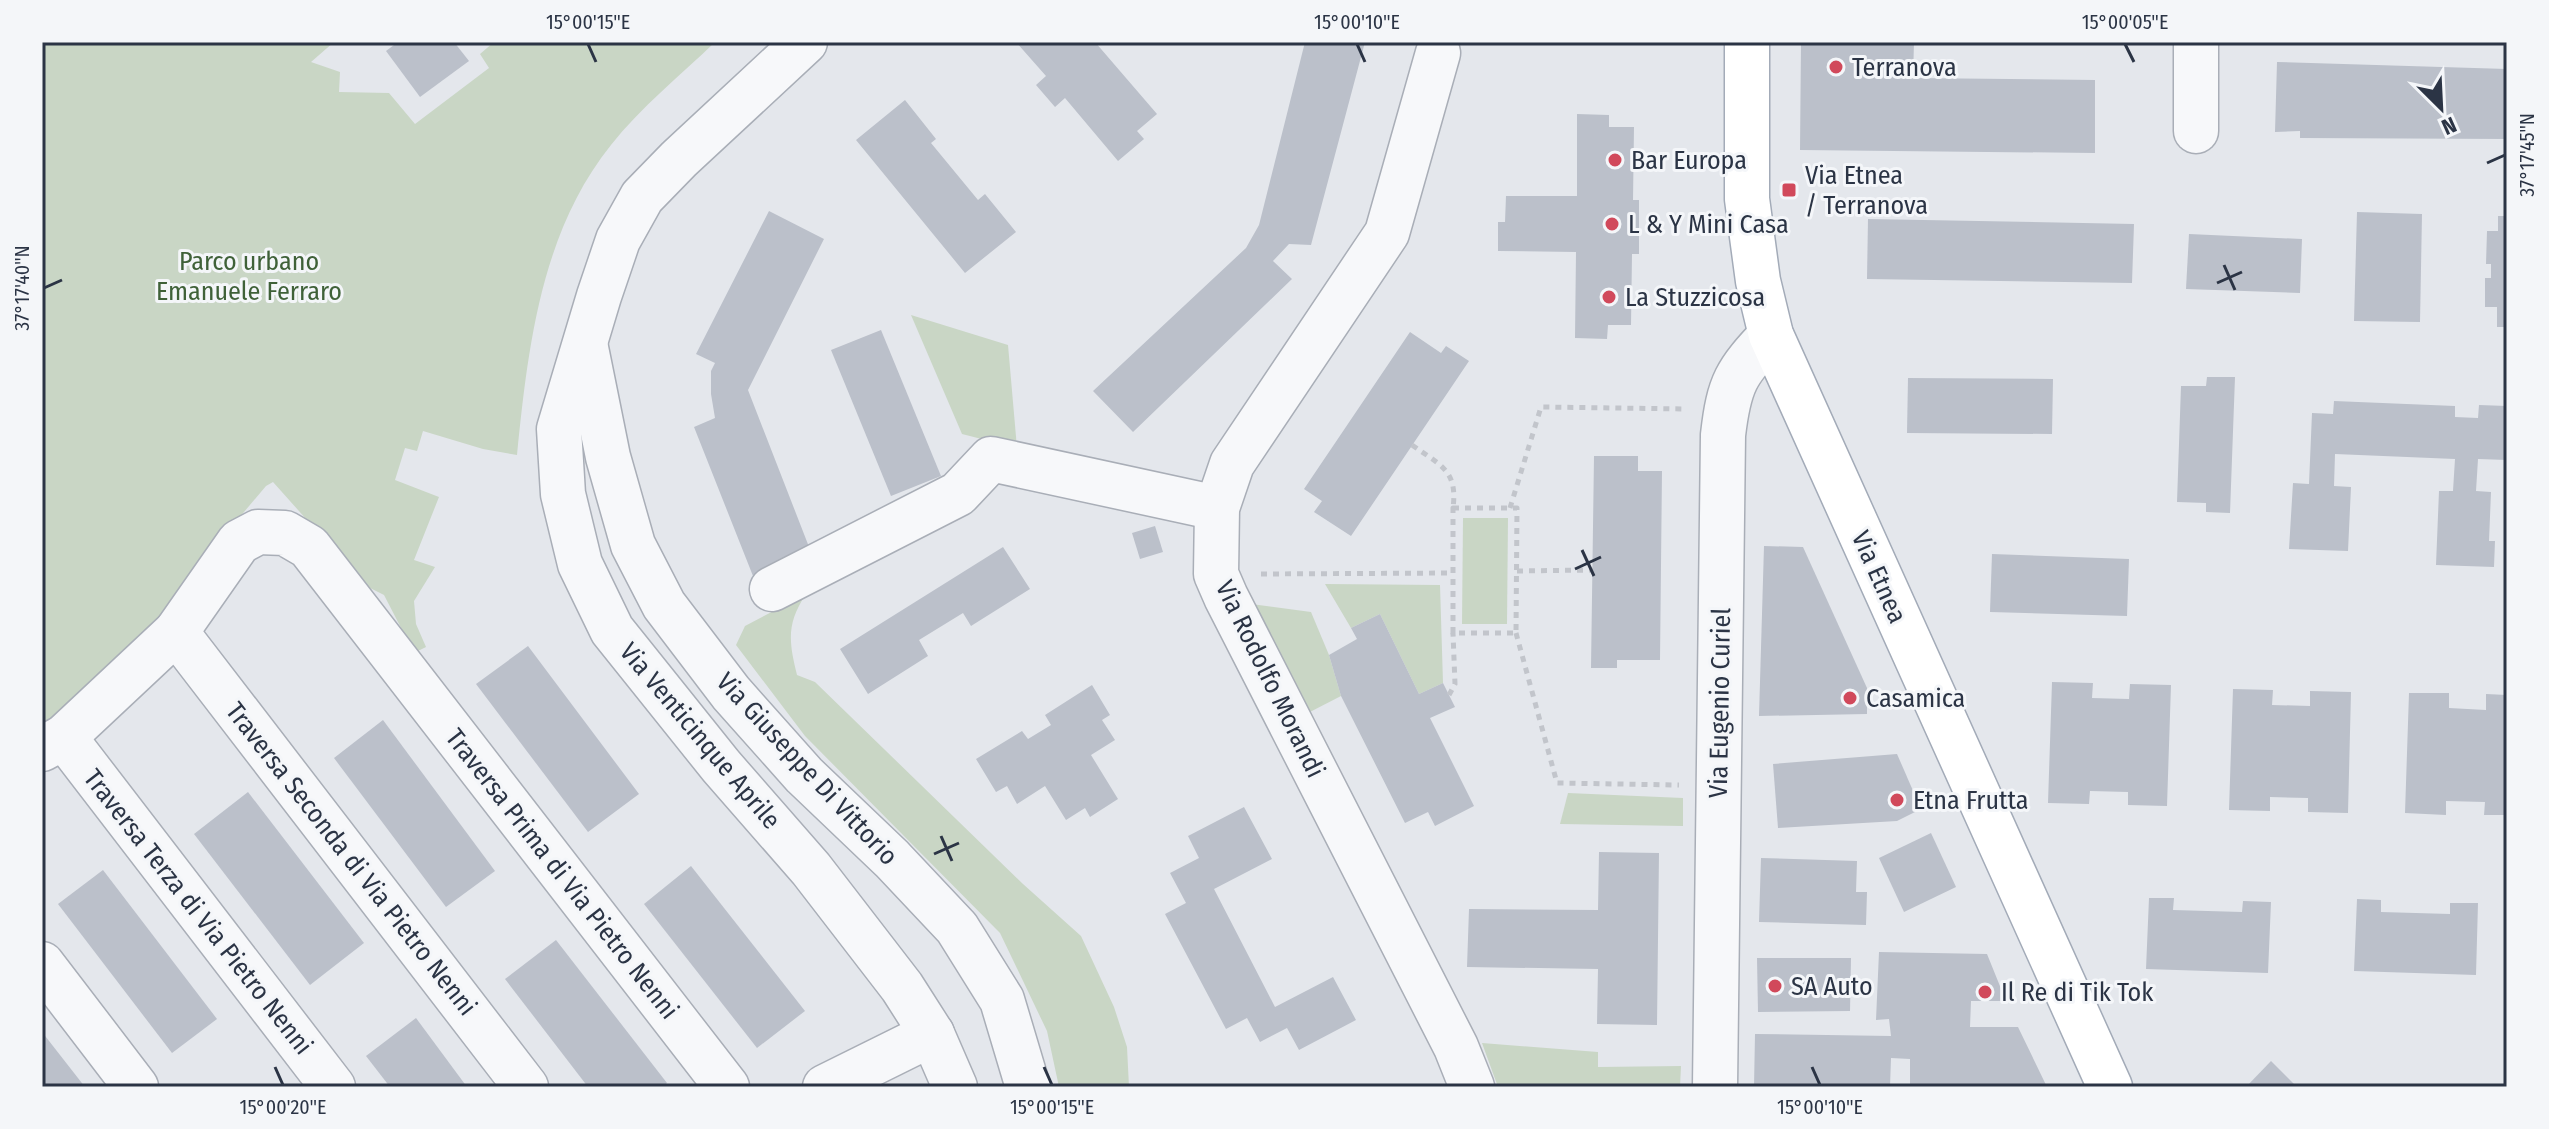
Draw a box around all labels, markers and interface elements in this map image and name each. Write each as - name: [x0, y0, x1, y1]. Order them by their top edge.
- text: 15°00'15"E: [546, 10, 630, 34]
- text: 15°00'10"E: [1314, 10, 1400, 34]
- text: 15°00'05"E: [2082, 10, 2168, 34]
- place label: Terranova: [1852, 52, 1957, 83]
- marker: Terranova: [1827, 58, 1845, 76]
- north arrow: [2401, 68, 2481, 148]
- text: N: [2437, 111, 2460, 141]
- text: 37°17'45"N: [2515, 113, 2539, 197]
- place label: Bar Europa: [1631, 145, 1747, 176]
- marker: Bar Europa: [1606, 151, 1624, 169]
- place label: Via Etnea / Terranova: [1805, 160, 1928, 221]
- marker: Via Etnea / Terranova: [1780, 181, 1798, 199]
- place label: L & Y Mini Casa: [1628, 209, 1789, 240]
- marker: L & Y Mini Casa: [1603, 215, 1621, 233]
- text: 37°17'40"N: [10, 245, 34, 331]
- park label: Parco urbano Emanuele Ferraro: [156, 246, 342, 307]
- place label: La Stuzzicosa: [1625, 282, 1765, 313]
- marker: La Stuzzicosa: [1600, 288, 1618, 306]
- street label: Via Etnea: [1845, 526, 1913, 628]
- street label: Via Rodolfo Morandi: [1209, 575, 1331, 783]
- street label: Via Eugenio Curiel: [1703, 607, 1737, 798]
- street label: Via Venticinque Aprile: [613, 637, 787, 835]
- street label: Via Giuseppe Di Vittorio: [710, 666, 904, 872]
- place label: Casamica: [1866, 683, 1965, 714]
- marker: Casamica: [1841, 689, 1859, 707]
- street label: Traversa Seconda di Via Pietro Nenni: [219, 696, 483, 1022]
- street label: Traversa Prima di Via Pietro Nenni: [439, 723, 685, 1025]
- street label: Traversa Terza di Via Pietro Nenni: [77, 763, 319, 1061]
- place label: Etna Frutta: [1913, 785, 2029, 816]
- marker: Etna Frutta: [1888, 791, 1906, 809]
- place label: SA Auto: [1791, 971, 1873, 1002]
- marker: SA Auto: [1766, 977, 1784, 995]
- place label: Il Re di Tik Tok: [2001, 977, 2154, 1008]
- marker: Il Re di Tik Tok: [1976, 983, 1994, 1001]
- text: 15°00'20"E: [240, 1095, 326, 1119]
- text: 15°00'15"E: [1010, 1095, 1094, 1119]
- text: 15°00'10"E: [1777, 1095, 1863, 1119]

